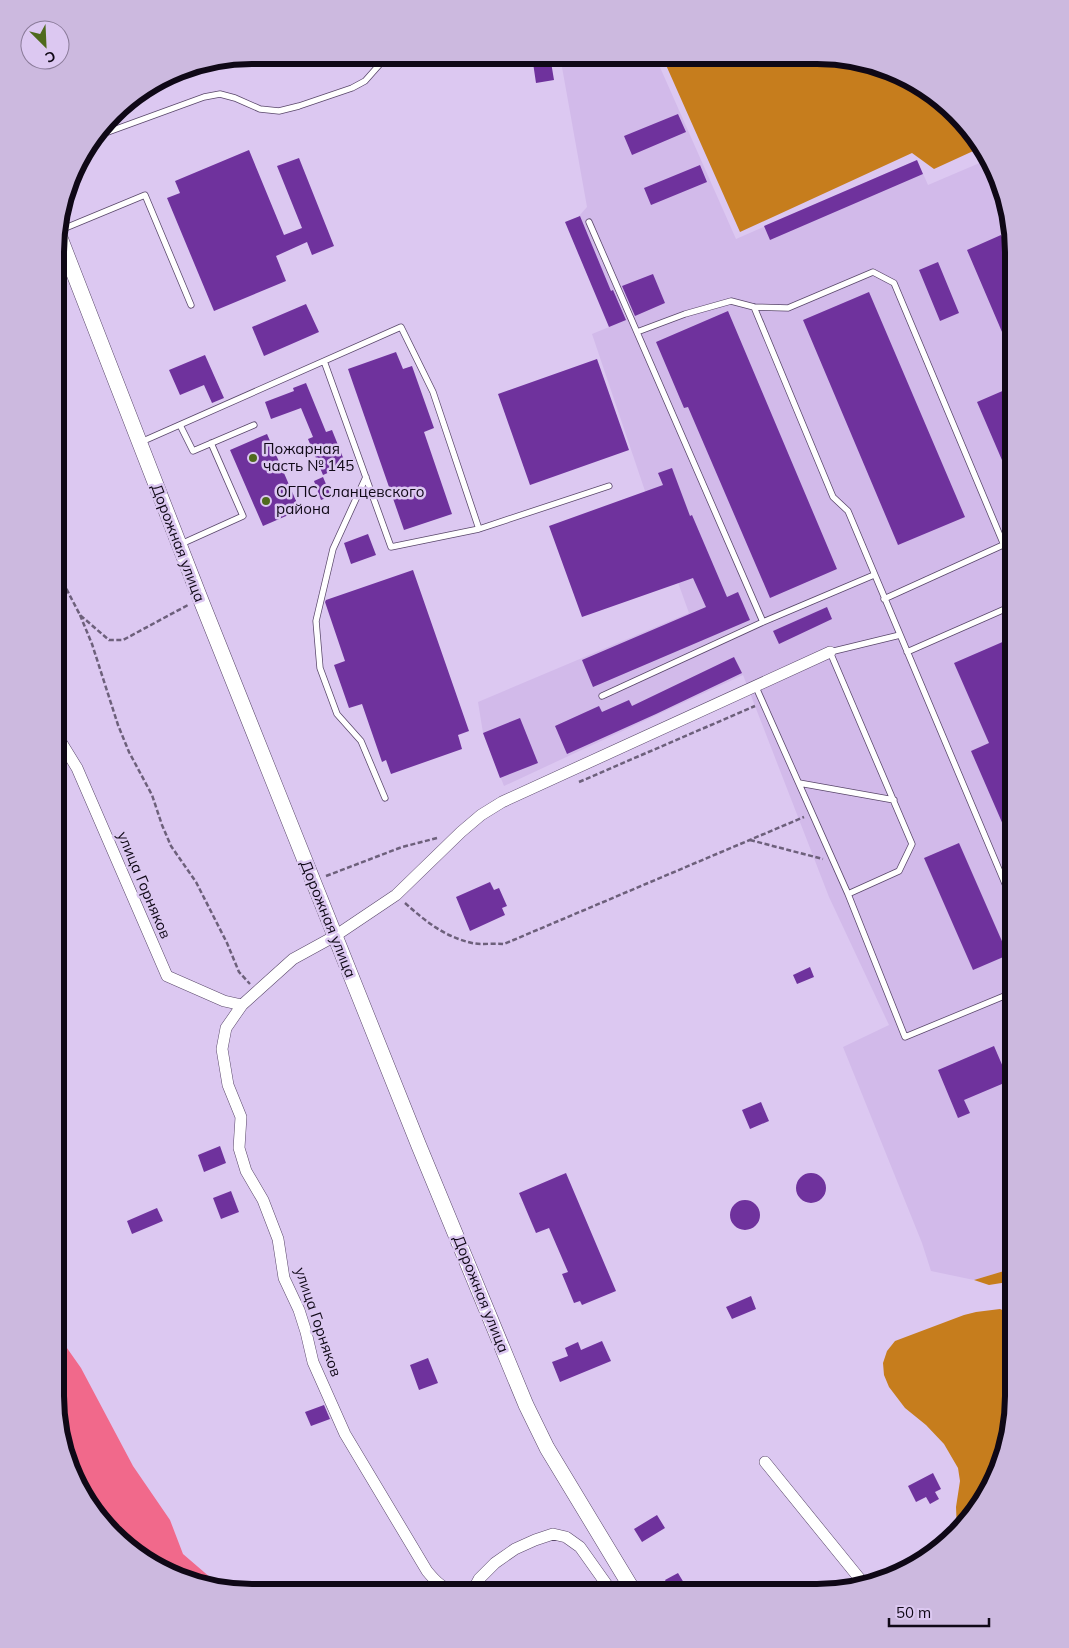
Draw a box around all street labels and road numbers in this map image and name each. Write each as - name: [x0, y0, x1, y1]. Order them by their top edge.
- street label: Дорожная улица: [147, 481, 210, 604]
- street label: улица Горняков: [113, 828, 176, 941]
- street label: Дорожная улица: [296, 857, 361, 980]
- street label: Дорожная улица: [449, 1232, 514, 1355]
- street label: улица Горняков: [291, 1265, 346, 1379]

